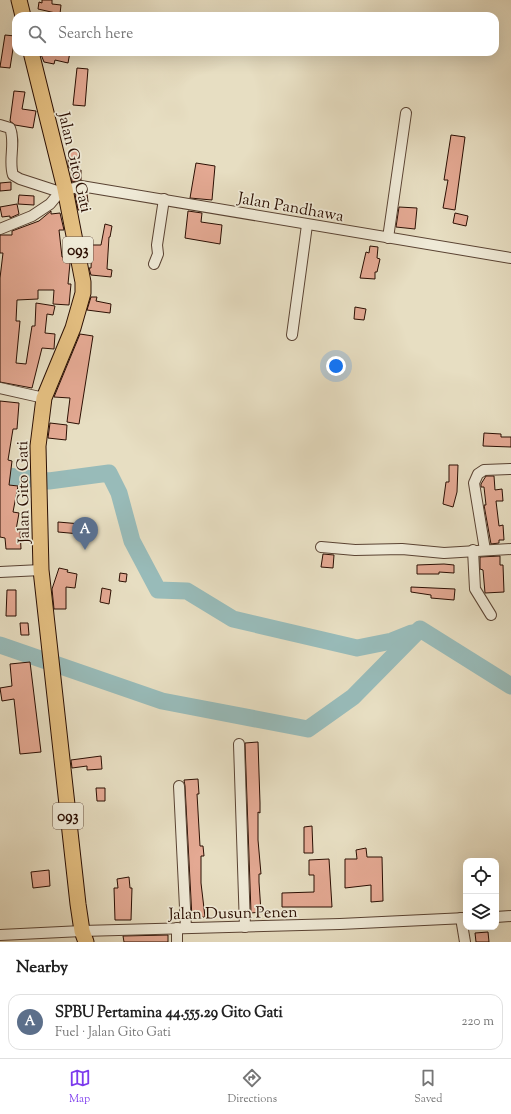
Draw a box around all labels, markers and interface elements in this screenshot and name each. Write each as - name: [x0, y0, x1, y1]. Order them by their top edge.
- search box: [12, 12, 499, 56]
- icon: search: [26, 23, 48, 45]
- text: Search here: [58, 24, 133, 45]
- street label: Jalan Gito Gati: [51, 109, 96, 215]
- street label: Jalan Pandhawa: [235, 188, 346, 229]
- road number: 093: [63, 237, 93, 263]
- your location: [326, 356, 346, 376]
- street label: Jalan Gito Gati: [12, 440, 37, 544]
- pin: A: [72, 517, 98, 550]
- road number: 093: [53, 803, 83, 829]
- map controls: [463, 858, 499, 930]
- button: locate: [463, 858, 499, 894]
- button: layers: [463, 894, 499, 930]
- street label: Jalan Dusun Penen: [167, 902, 298, 927]
- text: Nearby: [16, 956, 68, 980]
- text: SPBU Pertamina 44.555.29 Gito Gati: [55, 1003, 283, 1024]
- text: A: [25, 1013, 35, 1031]
- text: 220 m: [461, 1013, 494, 1031]
- text: Fuel · Jalan Gito Gati: [55, 1024, 171, 1042]
- tab: Map: [69, 1067, 91, 1107]
- tab: Directions: [228, 1067, 277, 1107]
- tab: Saved: [414, 1067, 442, 1107]

